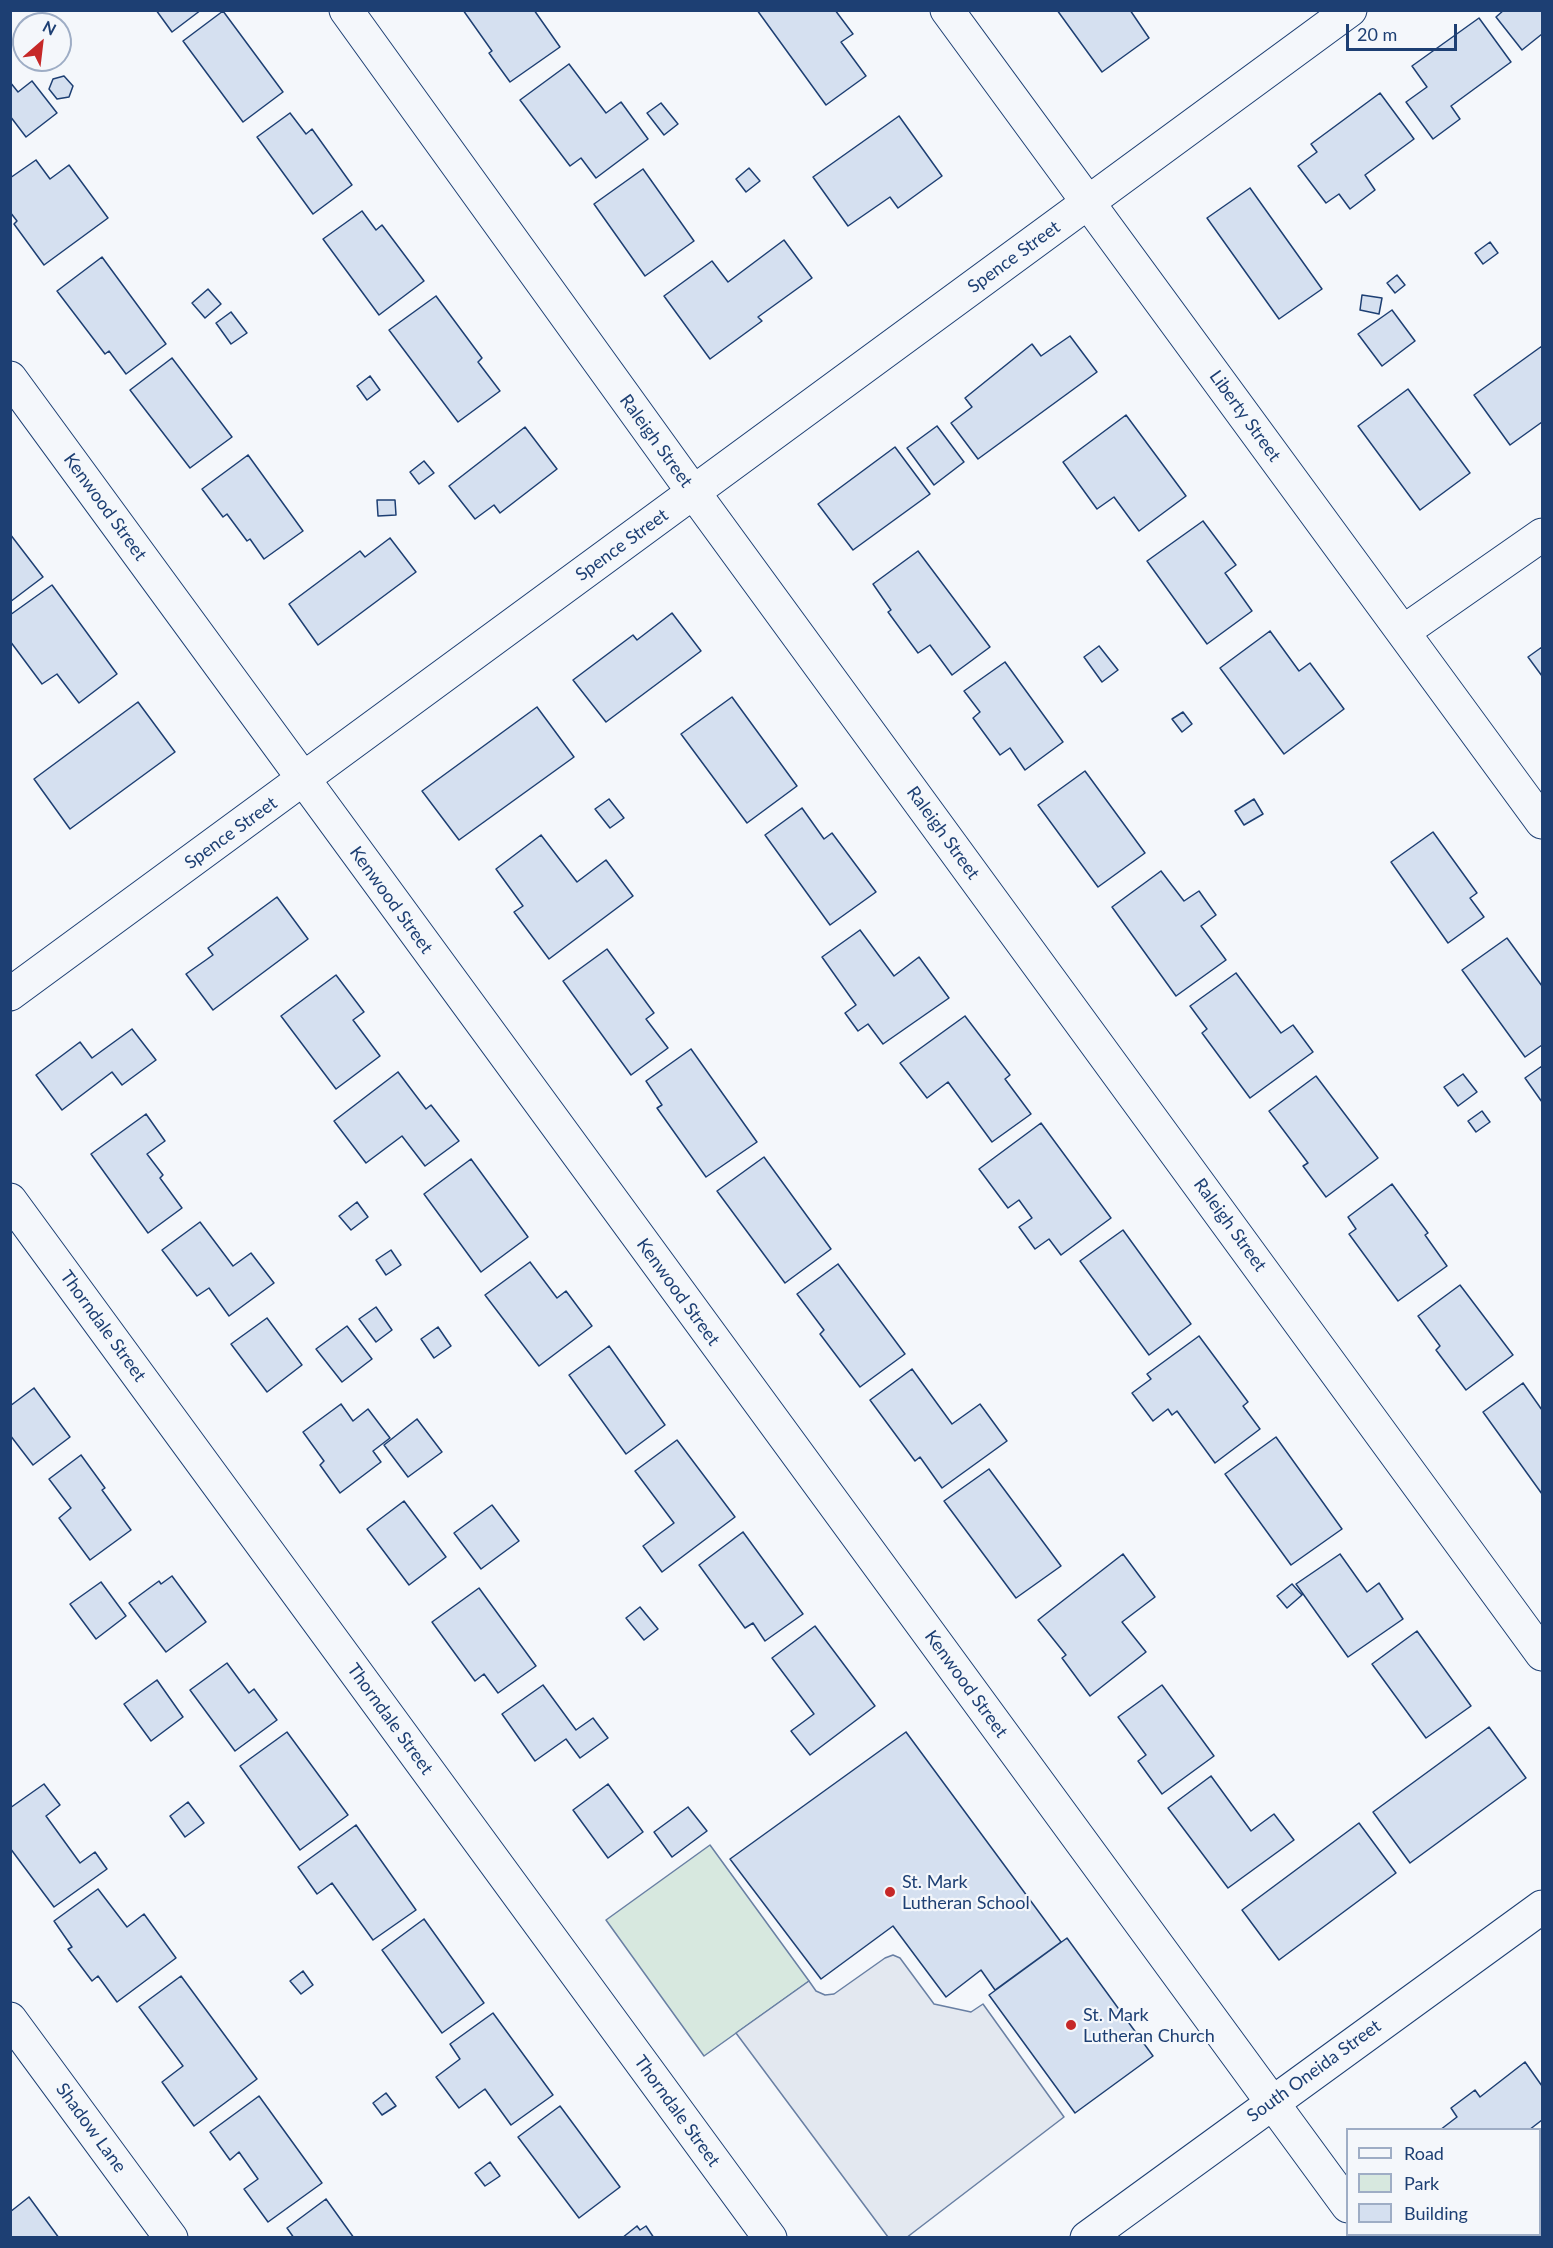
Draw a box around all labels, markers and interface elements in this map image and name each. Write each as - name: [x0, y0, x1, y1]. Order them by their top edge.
- north arrow: [12, 12, 72, 72]
- scale bar: [1349, 12, 1460, 50]
- text: N: [40, 16, 60, 39]
- text: 20 m: [1357, 23, 1397, 45]
- street label: Spence Street: [964, 216, 1064, 298]
- street label: Liberty Street: [1205, 366, 1285, 466]
- street label: Raleigh Street: [615, 390, 697, 492]
- street label: Kenwood Street: [59, 449, 151, 565]
- street label: Spence Street: [572, 504, 672, 586]
- street label: Raleigh Street: [902, 782, 984, 884]
- street label: Spence Street: [181, 792, 281, 874]
- street label: Kenwood Street: [345, 842, 437, 958]
- street label: Raleigh Street: [1189, 1174, 1271, 1276]
- street label: Kenwood Street: [632, 1234, 724, 1350]
- street label: Thorndale Street: [55, 1266, 151, 1386]
- street label: Kenwood Street: [920, 1626, 1012, 1742]
- street label: Thorndale Street: [342, 1659, 438, 1779]
- place label: St. Mark Lutheran School: [902, 1871, 1030, 1914]
- marker: St. Mark Lutheran School: [883, 1885, 897, 1899]
- place label: St. Mark Lutheran Church: [1083, 2004, 1215, 2046]
- street label: South Oneida Street: [1243, 2015, 1385, 2127]
- marker: St. Mark Lutheran Church: [1064, 2018, 1078, 2032]
- street label: Thorndale Street: [629, 2051, 725, 2171]
- street label: Shadow Lane: [51, 2079, 131, 2177]
- legend: [1346, 2128, 1541, 2236]
- text: Road: [1404, 2142, 1444, 2164]
- text: Park: [1404, 2172, 1439, 2194]
- text: Building: [1404, 2202, 1468, 2224]

